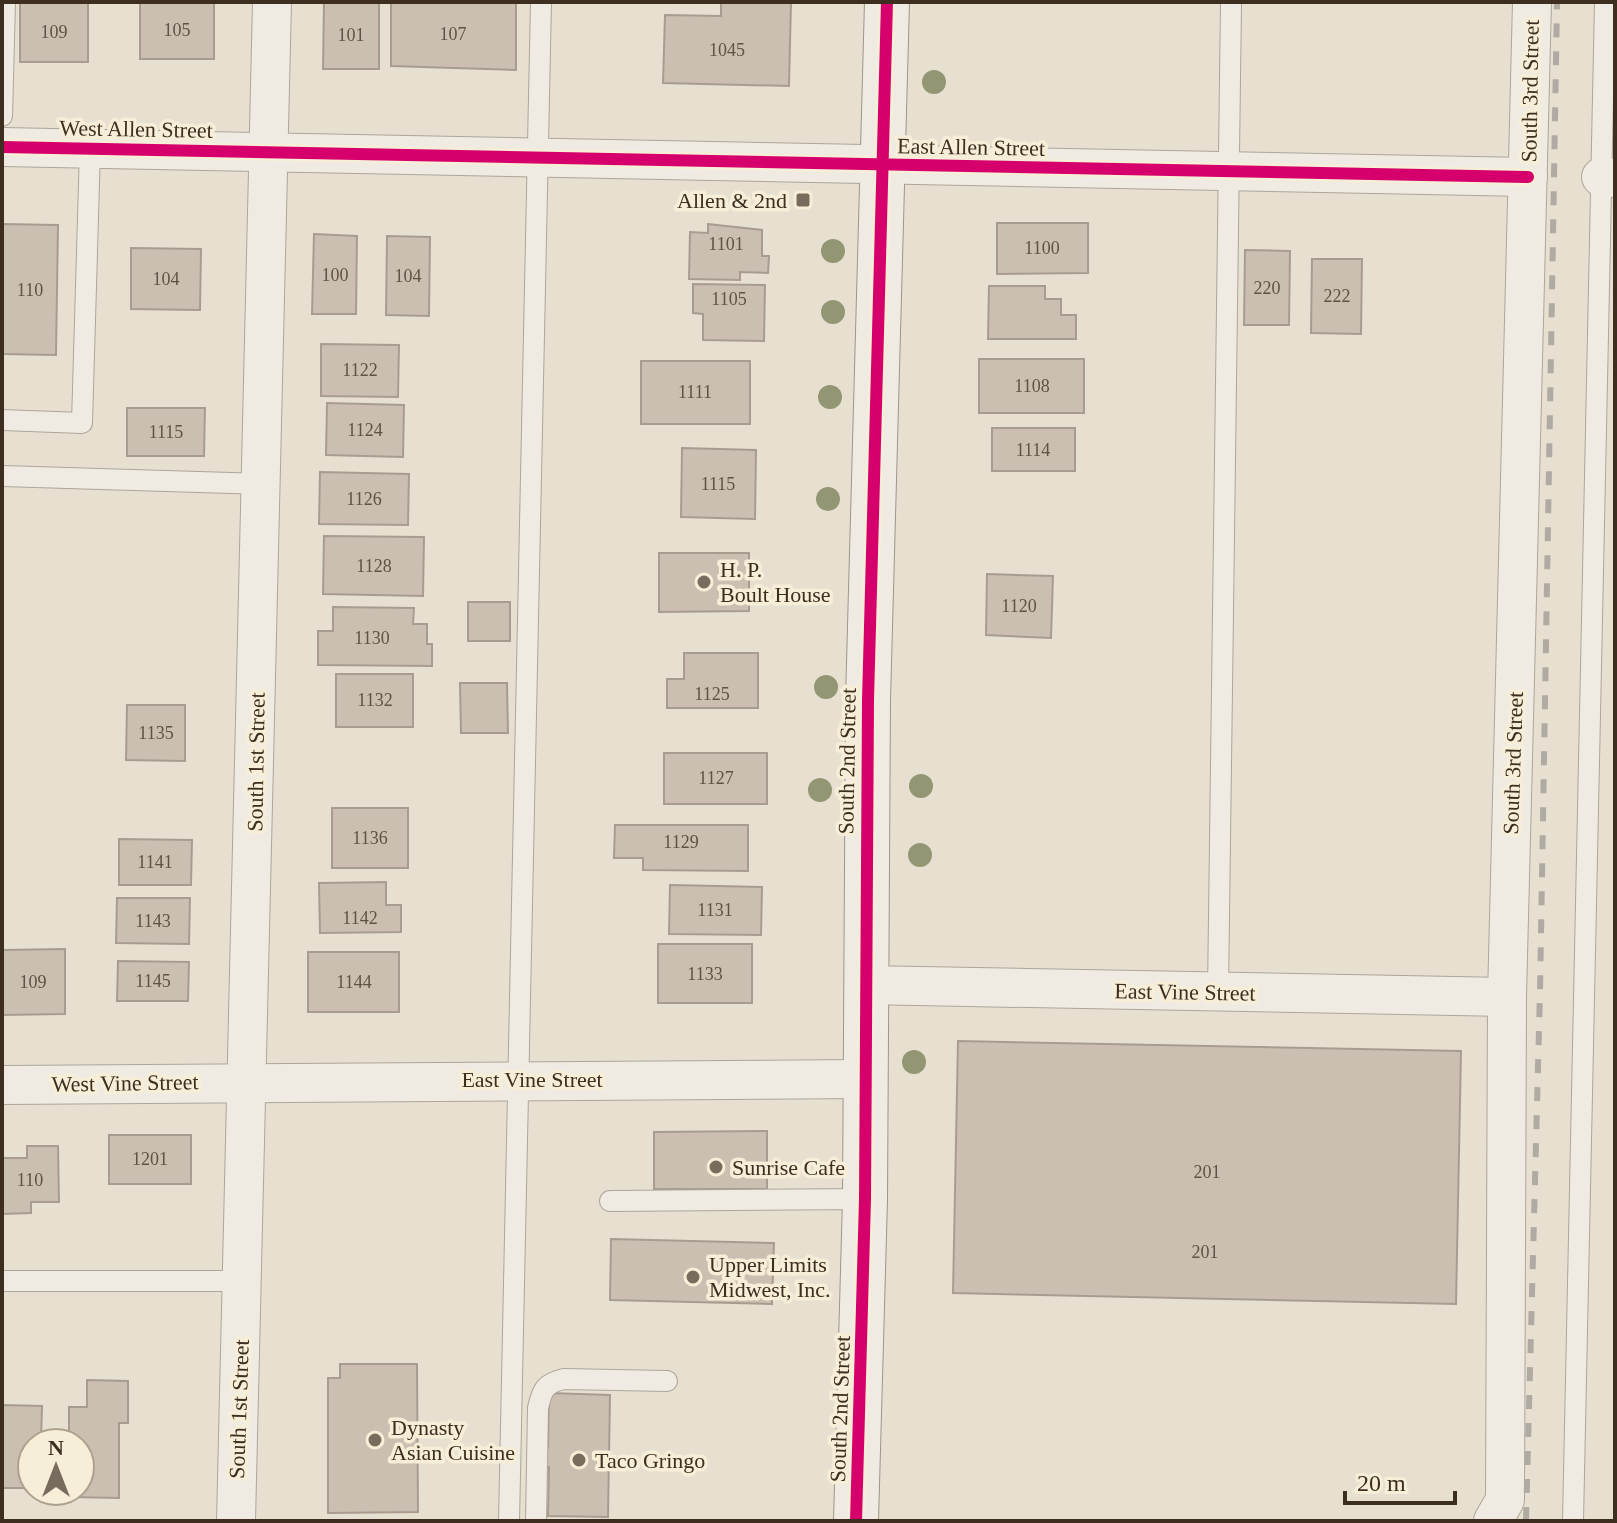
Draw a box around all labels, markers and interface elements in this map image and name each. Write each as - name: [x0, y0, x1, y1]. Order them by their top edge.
- street label: South 3rd Street: [1516, 19, 1544, 163]
- house number: 105: [164, 20, 191, 40]
- house number: 109: [41, 22, 68, 42]
- house number: 107: [440, 24, 467, 44]
- house number: 101: [338, 25, 365, 45]
- house number: 1045: [709, 40, 745, 60]
- street label: West Allen Street: [59, 115, 213, 143]
- street label: East Allen Street: [897, 133, 1045, 161]
- place label: Allen & 2nd: [677, 188, 787, 213]
- marker: Allen & 2nd: [794, 191, 812, 209]
- house number: 1101: [708, 234, 744, 254]
- house number: 1100: [1024, 238, 1060, 258]
- house number: 100: [322, 265, 349, 285]
- house number: 104: [395, 266, 422, 286]
- house number: 104: [153, 269, 180, 289]
- house number: 220: [1254, 278, 1281, 298]
- house number: 110: [17, 280, 43, 300]
- house number: 222: [1324, 286, 1351, 306]
- house number: 1105: [711, 289, 747, 309]
- house number: 1122: [342, 360, 378, 380]
- house number: 1108: [1014, 376, 1050, 396]
- house number: 1111: [678, 382, 712, 402]
- house number: 1124: [347, 420, 383, 440]
- house number: 1115: [149, 422, 183, 442]
- house number: 1114: [1016, 440, 1050, 460]
- house number: 1115: [701, 474, 735, 494]
- house number: 1126: [346, 489, 382, 509]
- house number: 1128: [356, 556, 392, 576]
- place label: H. P. Boult House: [720, 557, 831, 607]
- marker: H. P. Boult House: [695, 573, 713, 591]
- house number: 1120: [1001, 596, 1037, 616]
- house number: 1130: [354, 628, 390, 648]
- house number: 1125: [694, 684, 730, 704]
- street label: South 2nd Street: [833, 687, 861, 835]
- house number: 1132: [357, 690, 393, 710]
- street label: South 3rd Street: [1498, 691, 1528, 835]
- street label: South 1st Street: [242, 692, 270, 832]
- house number: 1135: [138, 723, 174, 743]
- house number: 1127: [698, 768, 734, 788]
- house number: 1136: [352, 828, 388, 848]
- house number: 1129: [663, 832, 699, 852]
- house number: 1141: [137, 852, 173, 872]
- house number: 1131: [697, 900, 733, 920]
- house number: 1142: [342, 908, 378, 928]
- house number: 1143: [135, 911, 171, 931]
- house number: 1133: [687, 964, 723, 984]
- house number: 1145: [135, 971, 171, 991]
- house number: 109: [20, 972, 47, 992]
- house number: 1144: [336, 972, 372, 992]
- street label: East Vine Street: [1114, 978, 1256, 1006]
- street label: East Vine Street: [461, 1067, 603, 1092]
- street label: West Vine Street: [51, 1069, 199, 1097]
- house number: 1201: [132, 1149, 168, 1169]
- place label: Sunrise Cafe: [732, 1155, 845, 1180]
- marker: Sunrise Cafe: [707, 1158, 725, 1176]
- house number: 201: [1194, 1162, 1221, 1182]
- house number: 110: [17, 1170, 43, 1190]
- house number: 201: [1192, 1242, 1219, 1262]
- place label: Upper Limits Midwest, Inc.: [709, 1252, 831, 1302]
- marker: Upper Limits Midwest, Inc.: [684, 1268, 702, 1286]
- street label: South 2nd Street: [825, 1335, 855, 1483]
- street label: South 1st Street: [224, 1339, 254, 1479]
- place label: Dynasty Asian Cuisine: [391, 1415, 515, 1465]
- north arrow: [16, 1427, 96, 1507]
- marker: Dynasty Asian Cuisine: [366, 1431, 384, 1449]
- text: N: [48, 1435, 64, 1460]
- place label: Taco Gringo: [595, 1448, 705, 1473]
- marker: Taco Gringo: [570, 1451, 588, 1469]
- scale bar: [1345, 1455, 1455, 1505]
- text: 20 m: [1357, 1470, 1406, 1496]

